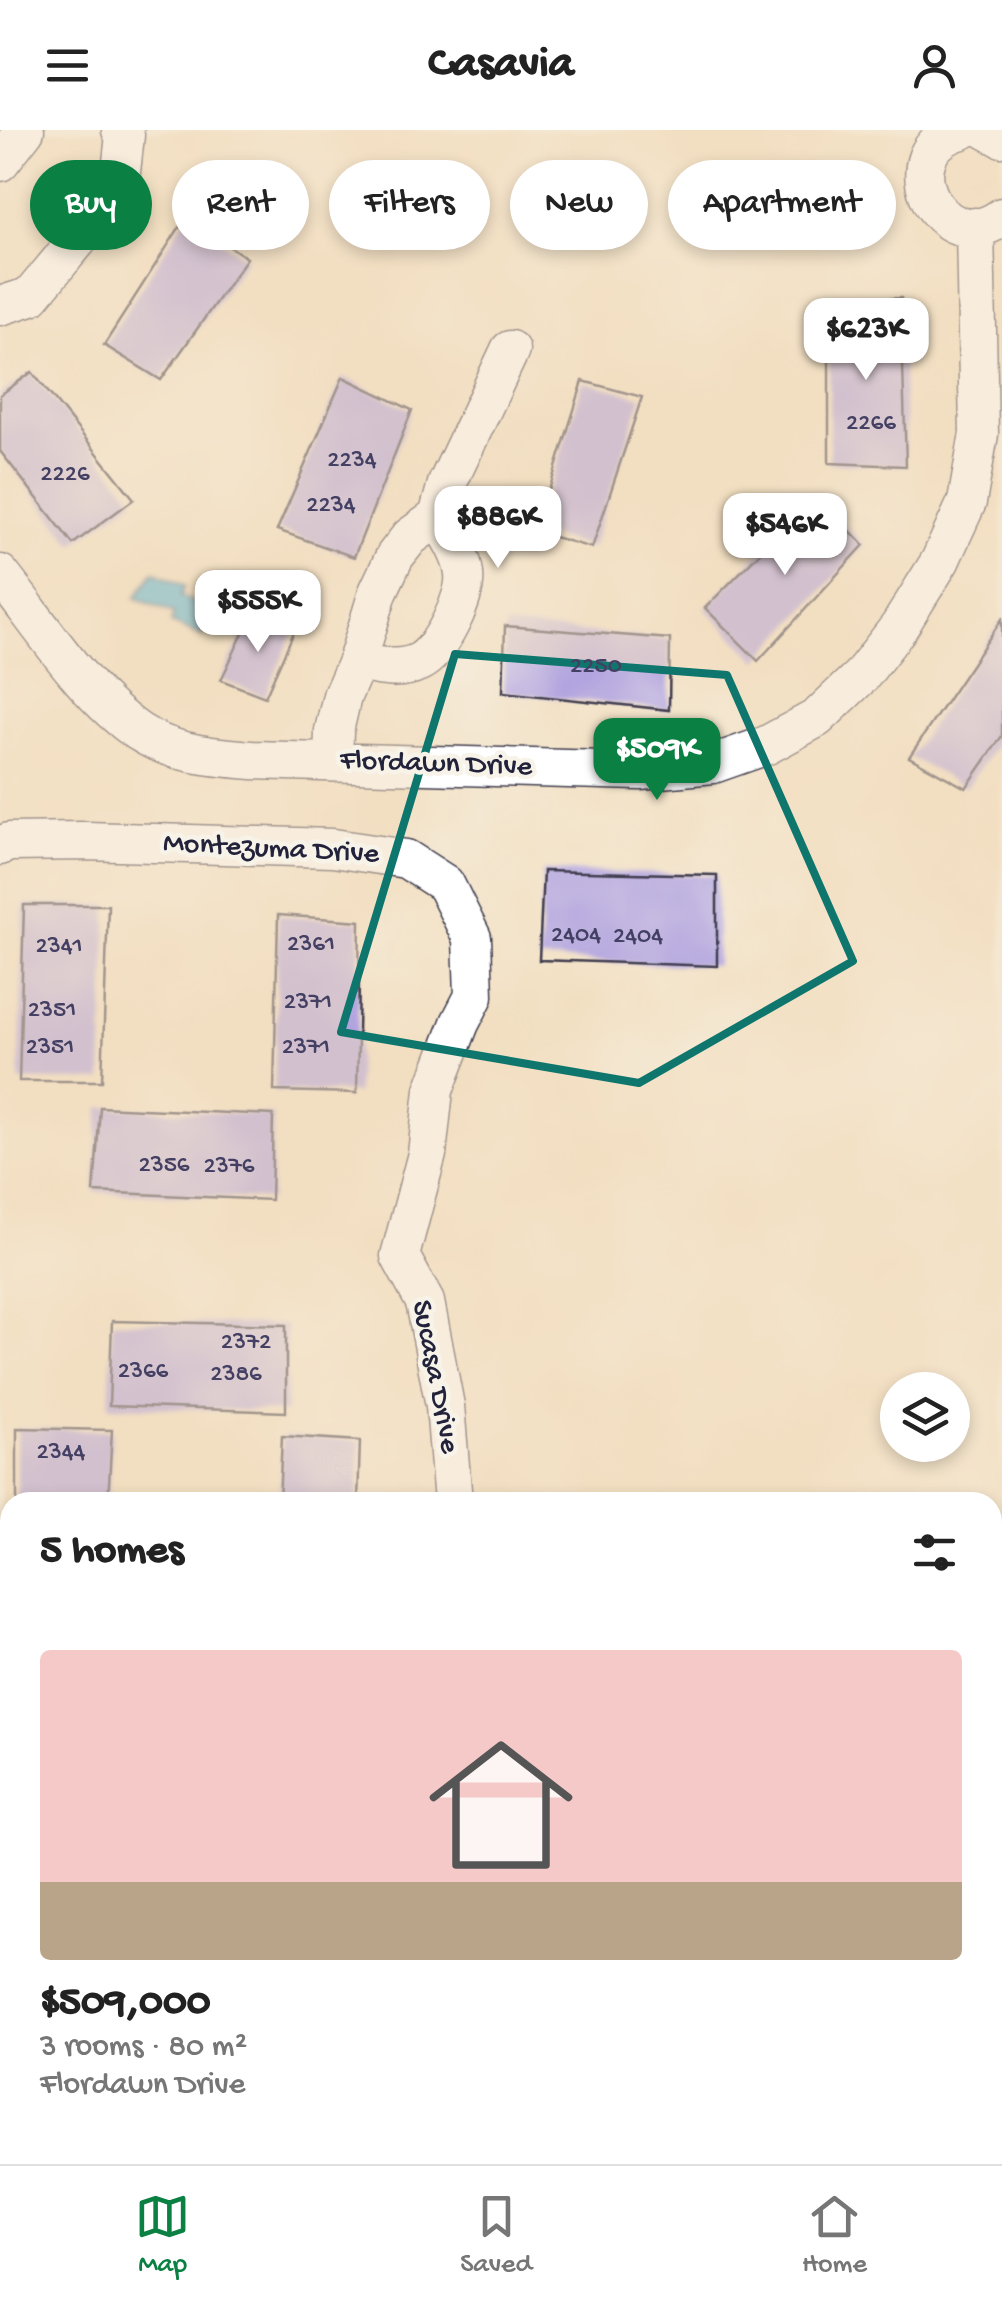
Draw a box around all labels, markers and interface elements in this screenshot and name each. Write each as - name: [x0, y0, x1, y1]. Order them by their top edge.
- icon: menu: [40, 38, 95, 93]
- icon: person: [907, 38, 962, 93]
- text: Casavia: [428, 39, 574, 92]
- chip: Buy: [30, 160, 152, 250]
- chip: Rent: [172, 160, 309, 250]
- chip: Filters: [329, 160, 490, 250]
- chip: New: [510, 160, 648, 250]
- chip: Apartment: [668, 160, 896, 250]
- pin: $623K: [796, 298, 936, 383]
- text: $623K: [826, 311, 906, 349]
- house number: 2266: [846, 410, 896, 439]
- house number: 2234: [327, 447, 377, 476]
- house number: 2226: [40, 461, 90, 490]
- pin: $886K: [428, 486, 568, 571]
- house number: 2234: [306, 492, 356, 521]
- pin: $546K: [715, 493, 855, 578]
- text: $886K: [456, 499, 540, 537]
- text: $546K: [745, 506, 825, 544]
- pin: $555K: [188, 570, 328, 655]
- text: $555K: [217, 583, 299, 621]
- house number: 2250: [570, 653, 622, 682]
- pin: $509K: [587, 718, 727, 803]
- text: $509K: [615, 731, 699, 769]
- street label: Flordawn Drive: [338, 744, 533, 786]
- street label: Montezuma Drive: [162, 827, 380, 873]
- house number: 2404: [551, 922, 601, 951]
- house number: 2404: [613, 923, 663, 952]
- house number: 2361: [287, 931, 335, 960]
- house number: 2341: [35, 933, 83, 962]
- house number: 2371: [284, 989, 332, 1018]
- house number: 2351: [28, 997, 76, 1026]
- house number: 2351: [26, 1034, 74, 1063]
- house number: 2371: [282, 1034, 330, 1063]
- house number: 2356: [138, 1152, 190, 1181]
- house number: 2376: [204, 1153, 255, 1182]
- street label: Sucasa Drive: [402, 1298, 466, 1457]
- house number: 2372: [221, 1329, 271, 1358]
- house number: 2366: [118, 1358, 169, 1387]
- house number: 2386: [210, 1361, 262, 1390]
- map controls: [880, 1372, 970, 1462]
- button: layers: [880, 1372, 970, 1462]
- house number: 2344: [37, 1439, 86, 1468]
- icon: filters: [907, 1525, 962, 1580]
- text: 5 homes: [40, 1528, 183, 1577]
- icon: home: [411, 1715, 591, 1895]
- text: $509,000: [40, 1980, 211, 2029]
- text: 3 rooms · 80 m²: [40, 2029, 247, 2067]
- text: Flordawn Drive: [40, 2067, 245, 2105]
- tab: Map: [135, 2189, 190, 2282]
- tab: Saved: [460, 2189, 532, 2282]
- tab: Home: [802, 2189, 867, 2282]

